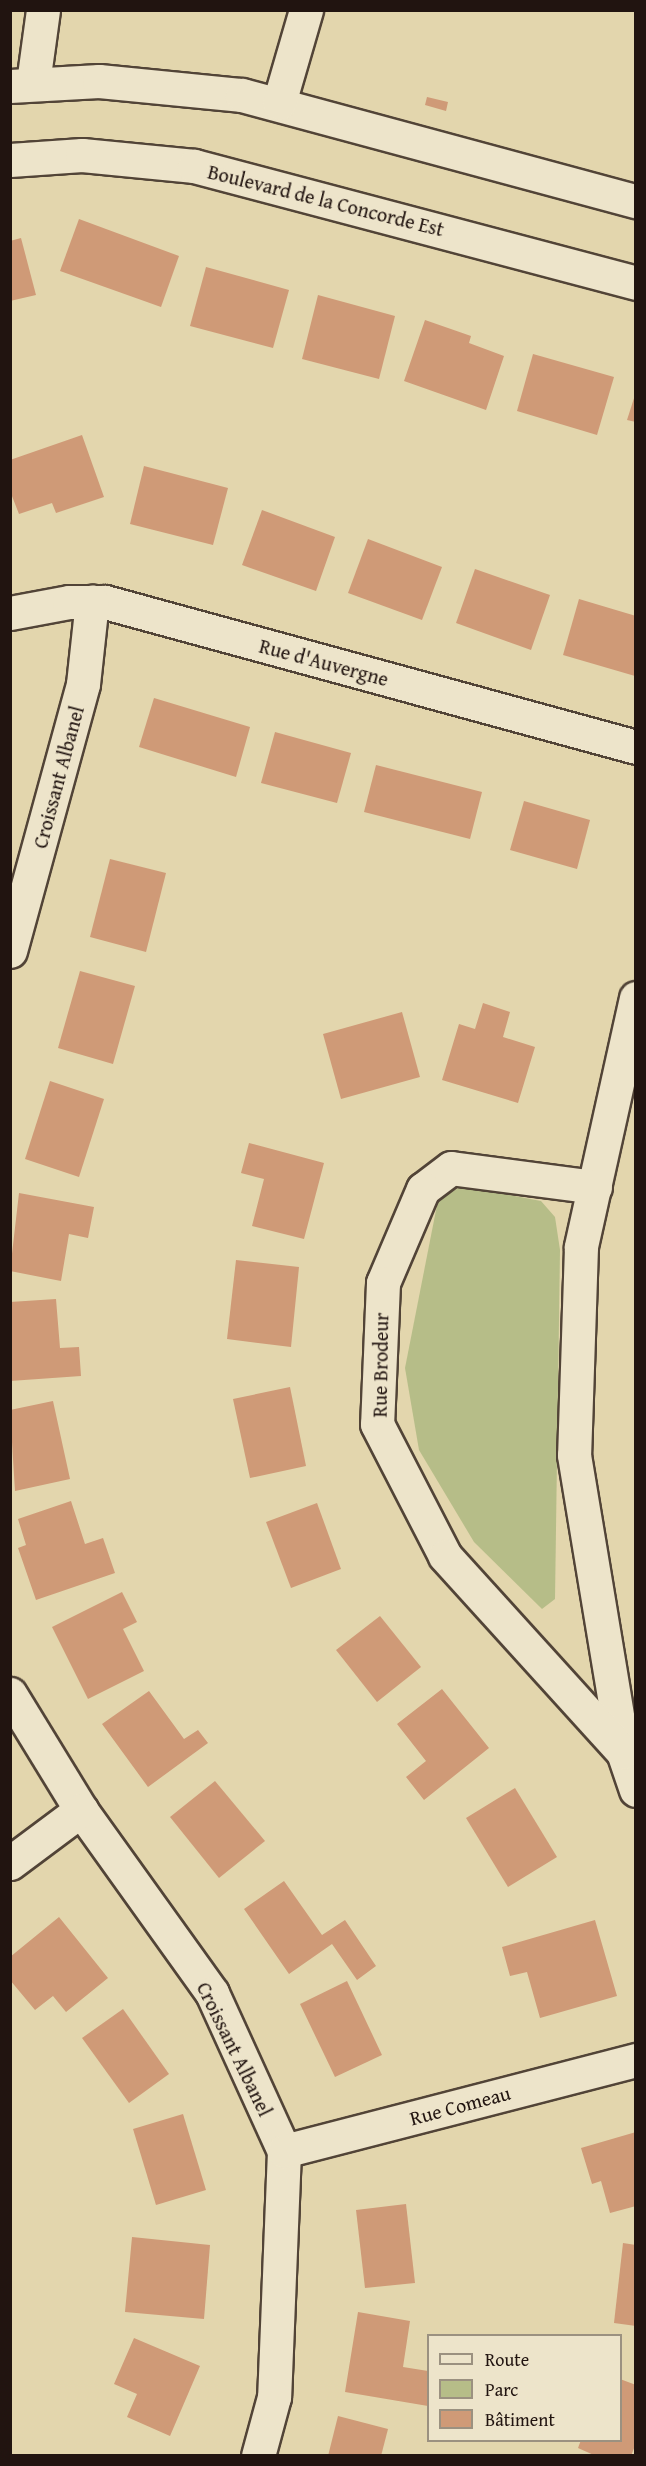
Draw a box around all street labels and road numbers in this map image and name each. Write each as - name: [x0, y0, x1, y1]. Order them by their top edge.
- street label: Boulevard de la Concorde Est: [205, 159, 447, 241]
- street label: Rue d'Auvergne: [257, 633, 391, 691]
- street label: Croissant Albanel: [27, 703, 89, 851]
- street label: Rue Brodeur: [367, 1312, 393, 1418]
- street label: Croissant Albanel: [192, 1978, 278, 2120]
- street label: Rue Comeau: [407, 2080, 513, 2130]

